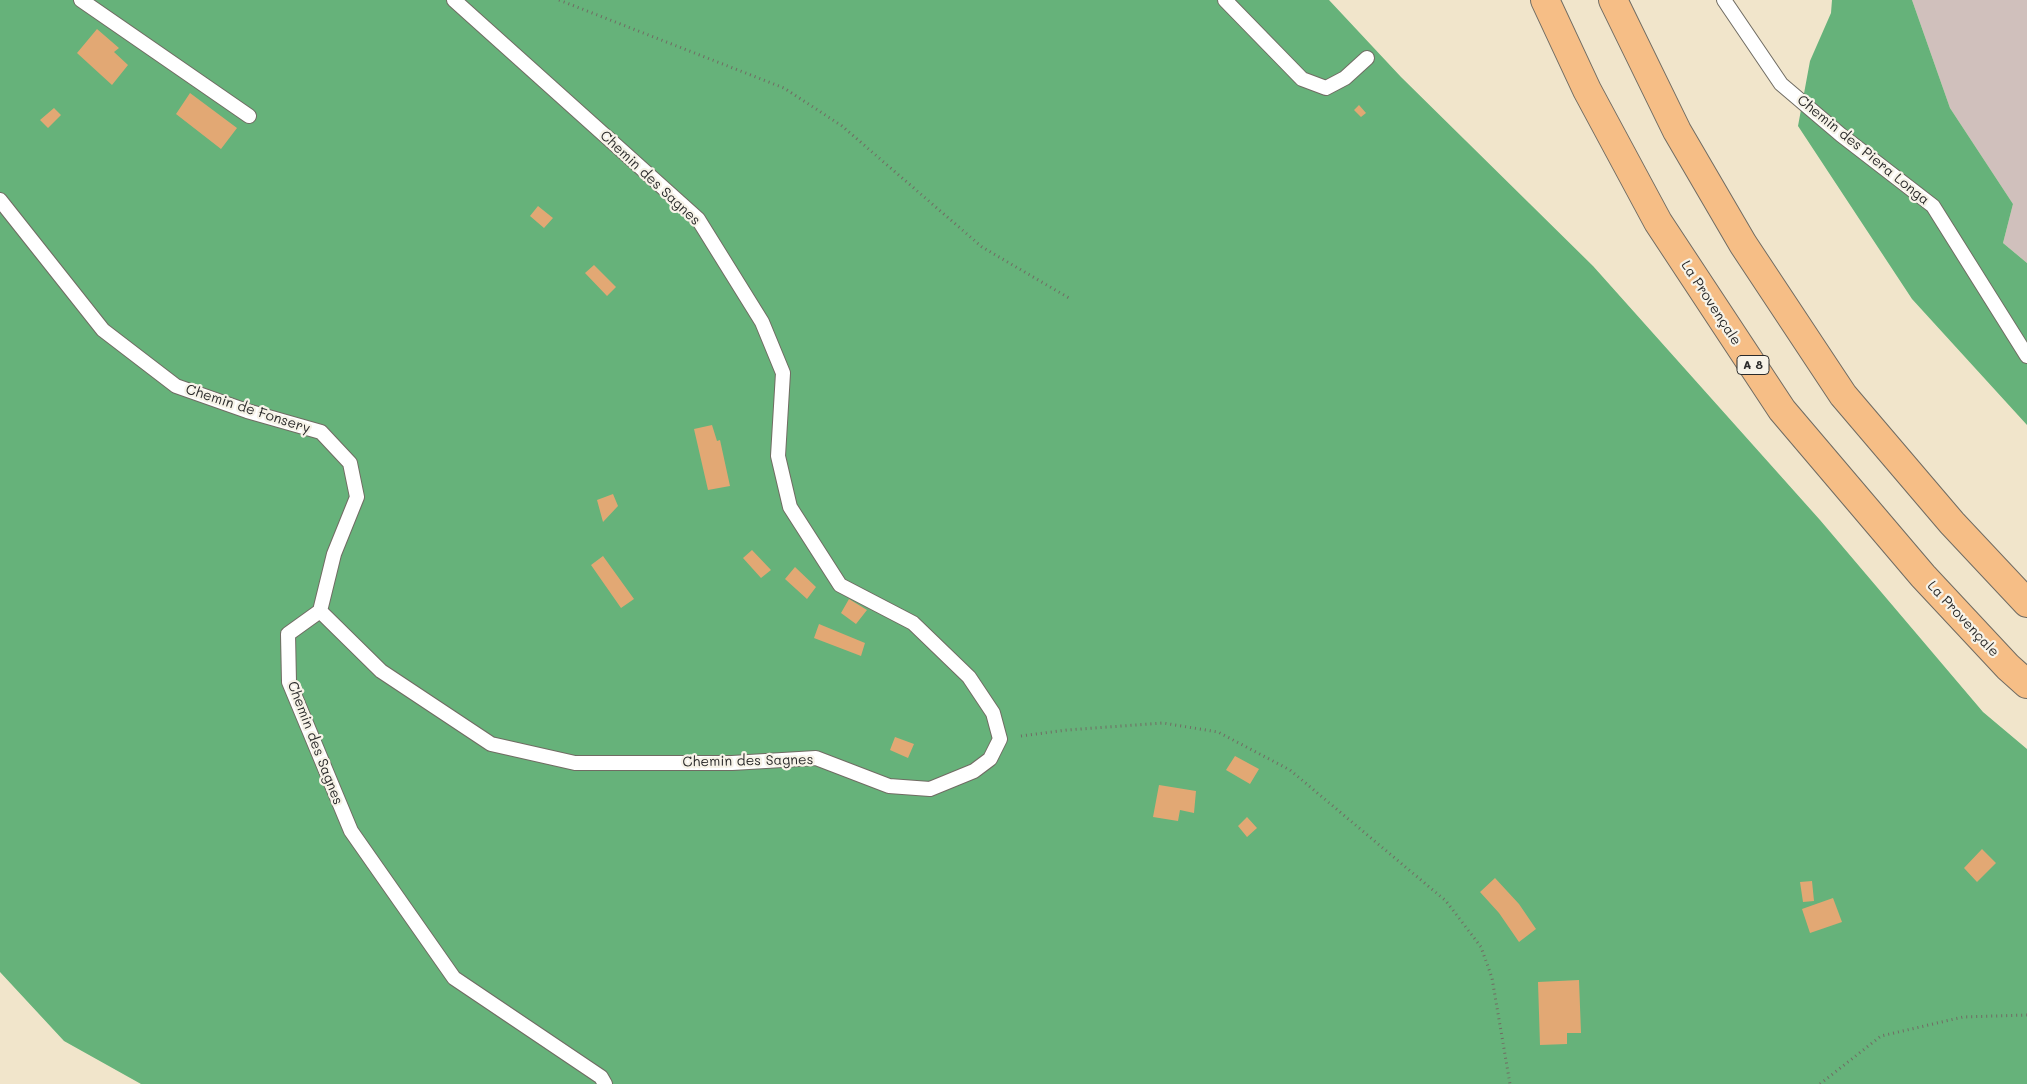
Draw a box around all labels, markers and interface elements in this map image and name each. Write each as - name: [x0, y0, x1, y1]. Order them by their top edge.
- street label: Chemin des Piera Longa: [1794, 92, 1932, 208]
- street label: Chemin des Sagnes: [596, 127, 704, 229]
- street label: La Provençale: [1677, 258, 1745, 348]
- road number: A 8: [1737, 356, 1769, 374]
- street label: Chemin de Fonsery: [184, 381, 312, 437]
- street label: La Provençale: [1924, 578, 2002, 660]
- street label: Chemin des Sagnes: [284, 679, 346, 807]
- street label: Chemin des Sagnes: [682, 751, 814, 771]

